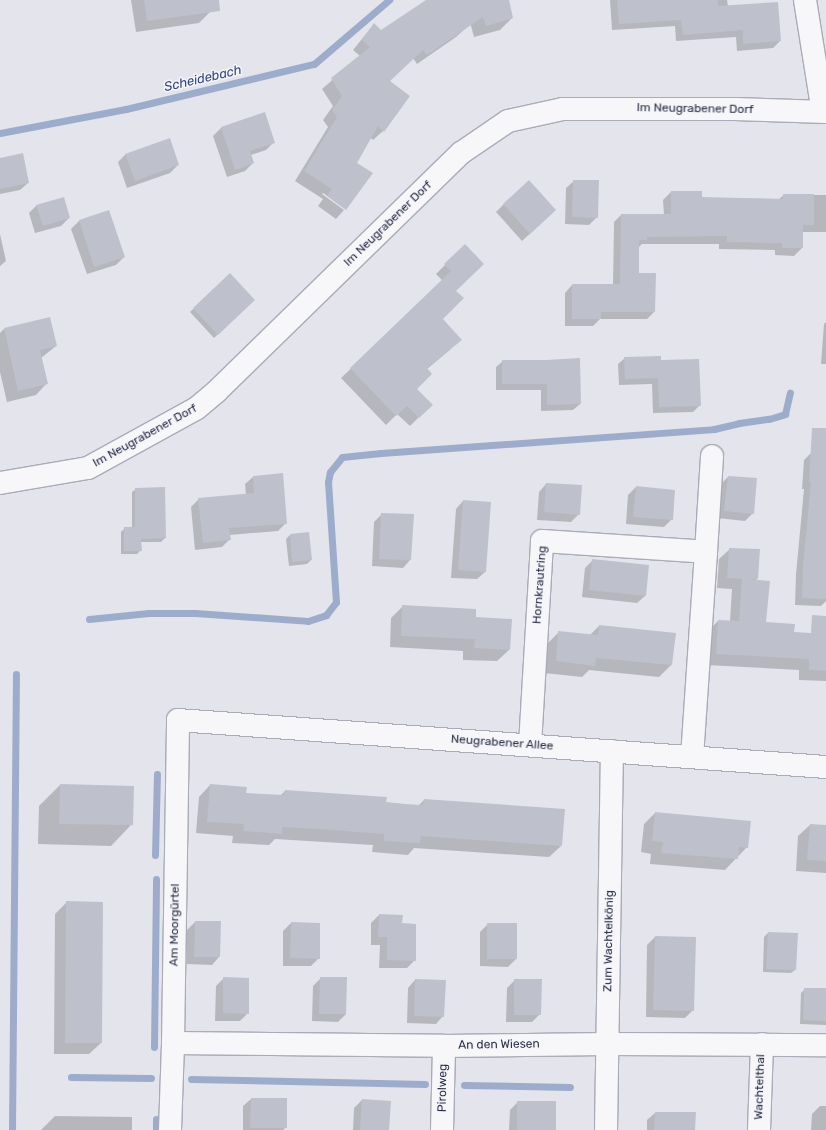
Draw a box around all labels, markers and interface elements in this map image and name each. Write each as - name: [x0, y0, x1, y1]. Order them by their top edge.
- water label: Scheidebach: [163, 63, 243, 95]
- street label: Im Neugrabener Dorf: [636, 101, 754, 117]
- street label: Im Neugrabener Dorf: [341, 178, 435, 270]
- street label: Im Neugrabener Dorf: [90, 401, 200, 471]
- street label: Hornkrautring: [530, 545, 550, 625]
- street label: Neugrabener Allee: [450, 732, 554, 754]
- street label: Am Moorgürtel: [167, 884, 183, 966]
- street label: Zum Wachtelkönig: [601, 890, 617, 992]
- street label: An den Wiesen: [458, 1037, 540, 1053]
- street label: Wachtelthal: [752, 1054, 768, 1120]
- street label: Pirolweg: [435, 1064, 451, 1112]

